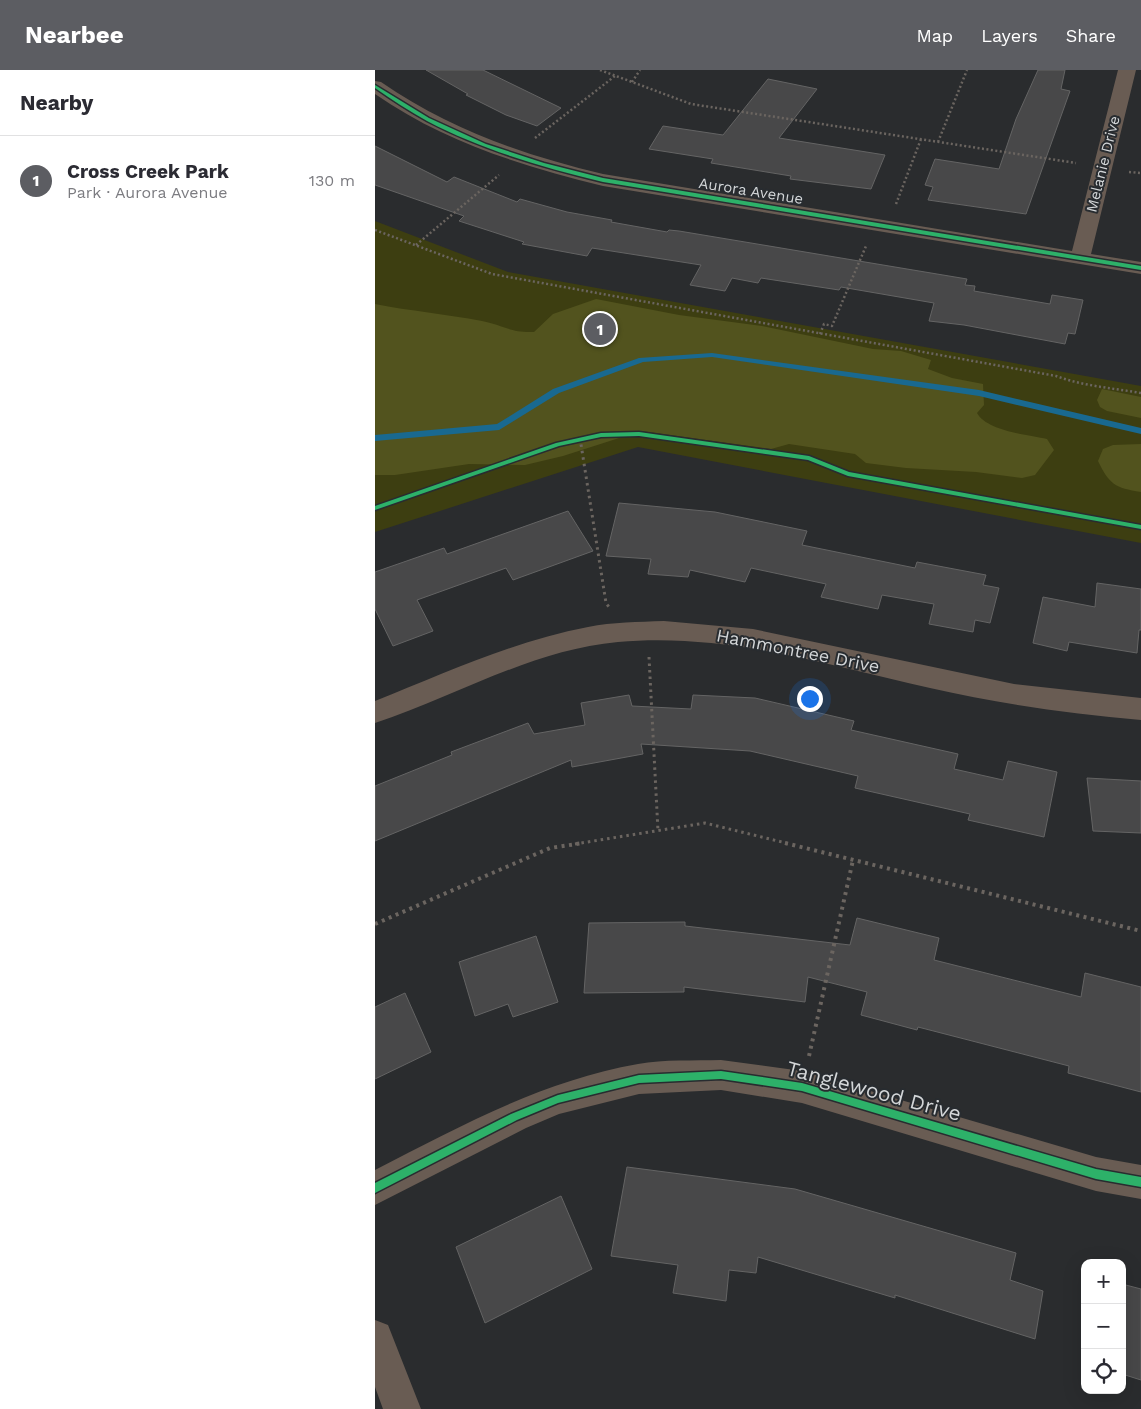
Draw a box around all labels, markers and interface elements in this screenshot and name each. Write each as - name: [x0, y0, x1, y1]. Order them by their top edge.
- text: Nearbee: [25, 21, 124, 49]
- text: Map: [916, 25, 953, 46]
- text: Layers: [981, 25, 1038, 46]
- text: Share: [1066, 25, 1116, 46]
- text: Nearby: [20, 90, 93, 115]
- street label: Melanie Drive: [1082, 114, 1124, 214]
- text: Cross Creek Park: [67, 160, 229, 183]
- text: 1: [33, 171, 39, 190]
- text: 130 m: [309, 171, 355, 190]
- street label: Aurora Avenue: [697, 174, 805, 208]
- text: Park · Aurora Avenue: [67, 183, 228, 202]
- pin: 1: [584, 310, 616, 348]
- street label: Hammontree Drive: [715, 624, 881, 677]
- your location: [797, 686, 823, 712]
- street label: Tanglewood Drive: [784, 1055, 964, 1126]
- map controls: [1081, 1259, 1126, 1394]
- button: +: [1081, 1259, 1126, 1304]
- button: −: [1081, 1304, 1126, 1349]
- button: locate: [1081, 1349, 1126, 1394]

